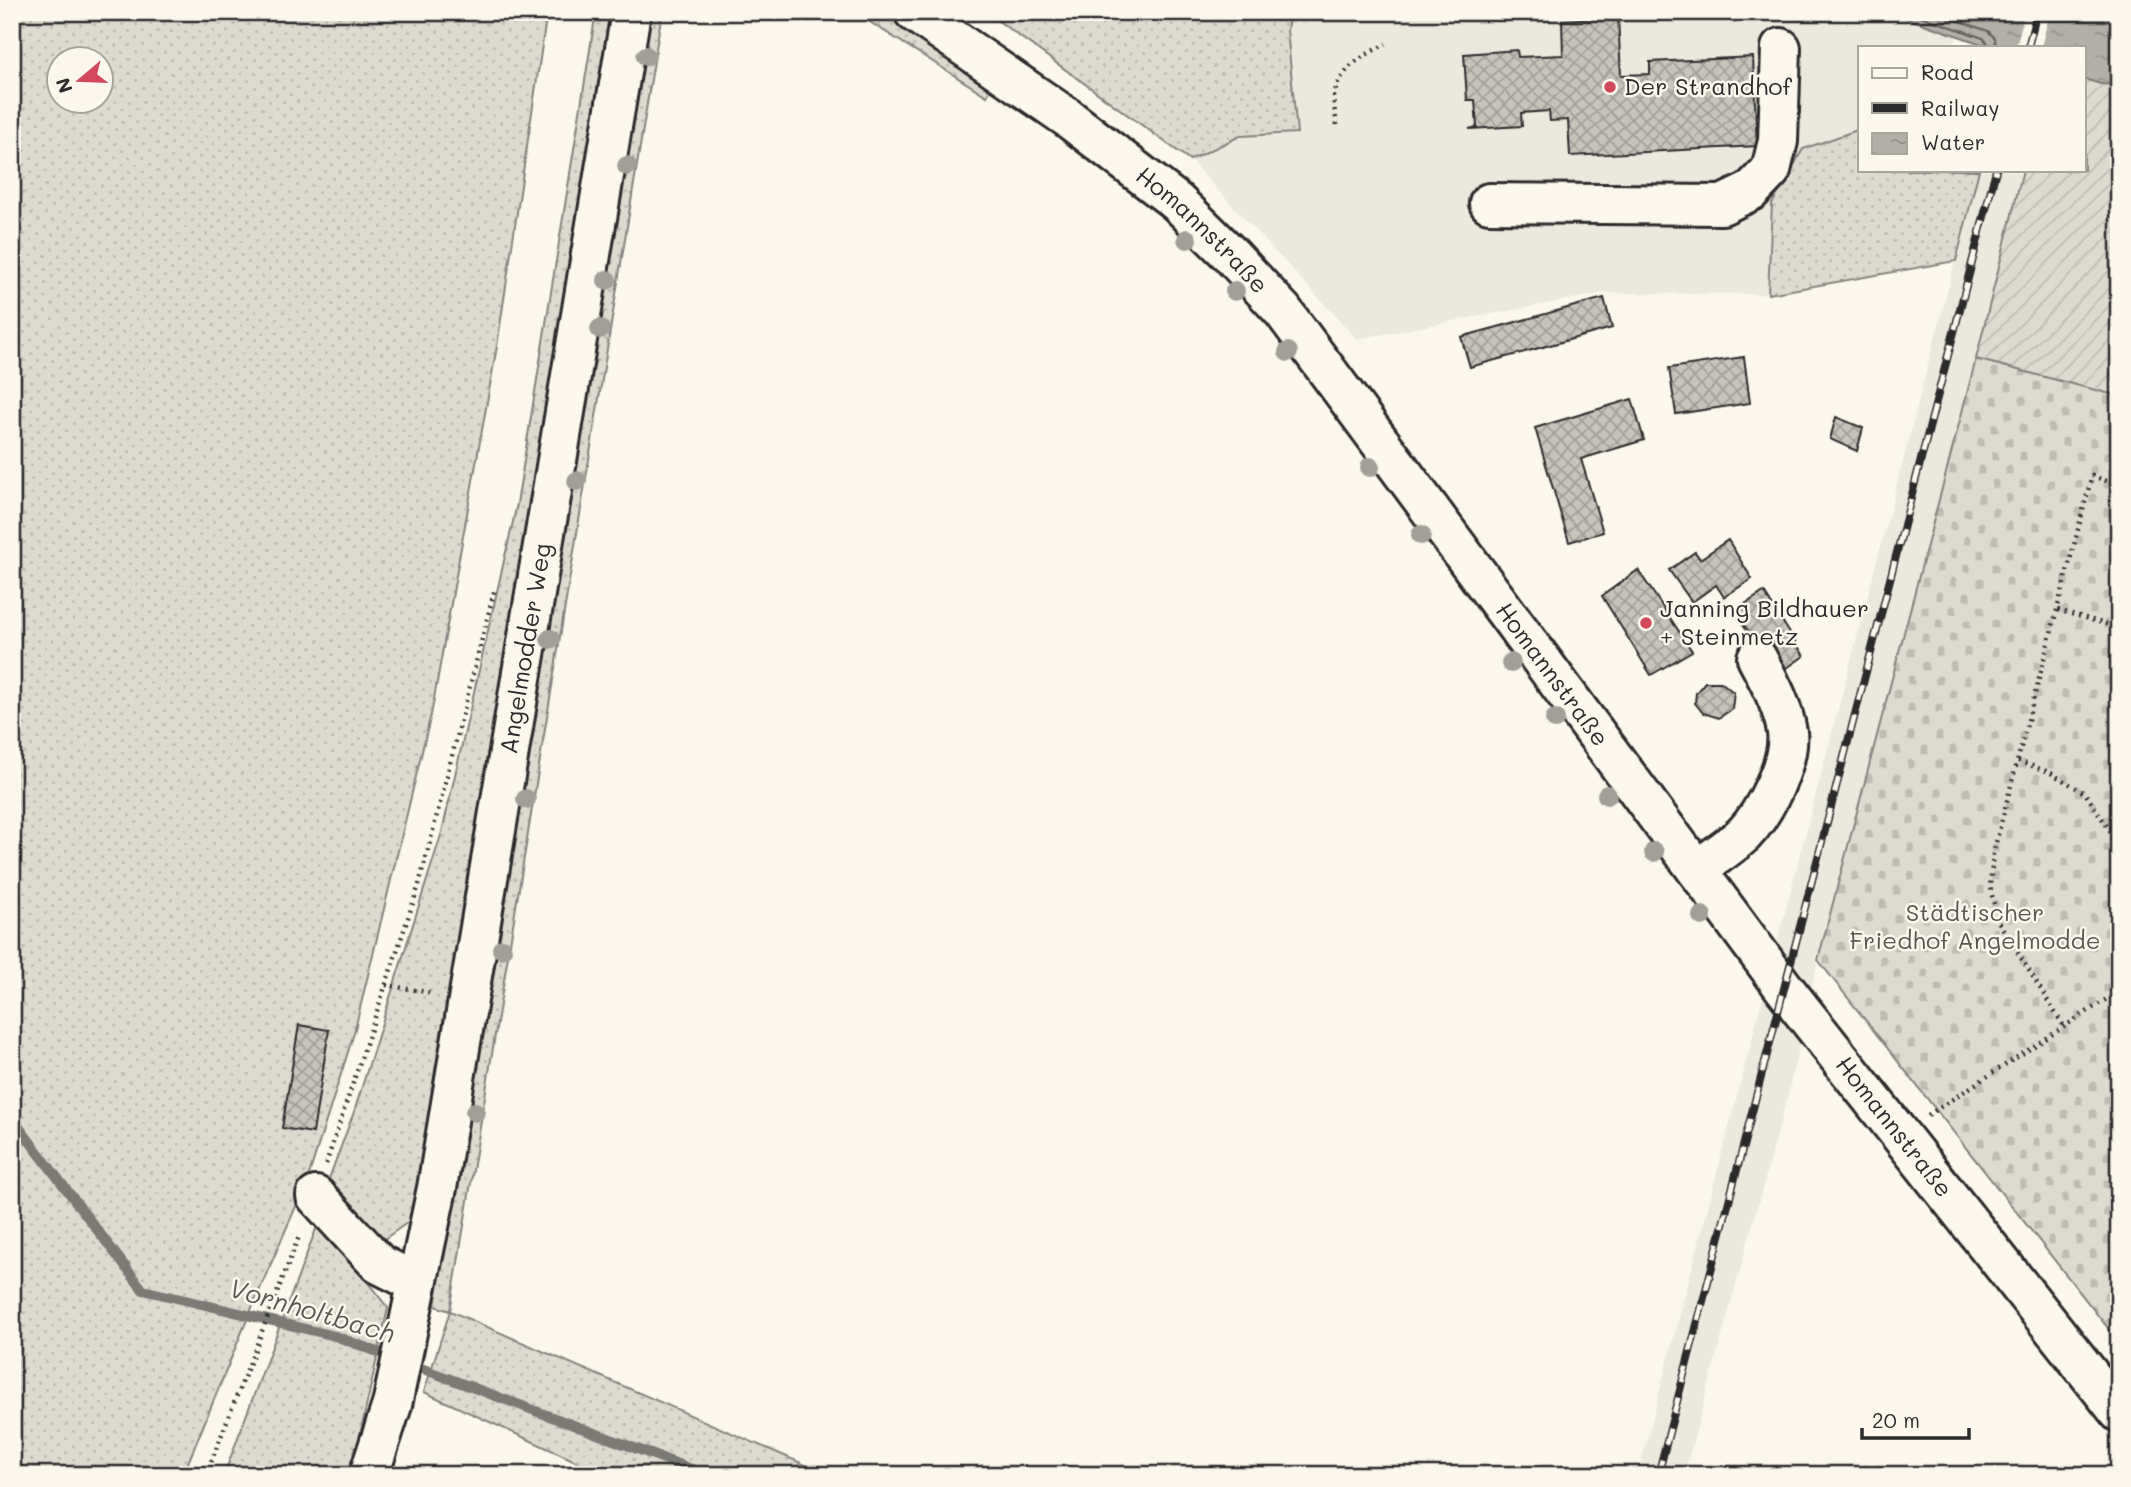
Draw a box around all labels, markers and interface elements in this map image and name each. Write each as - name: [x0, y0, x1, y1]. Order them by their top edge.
- north arrow: [46, 46, 116, 116]
- legend: [1858, 46, 2086, 172]
- text: Road: [1921, 58, 1973, 85]
- place label: Der Strandhof: [1624, 70, 1792, 101]
- text: N: [49, 75, 78, 97]
- marker: Der Strandhof: [1602, 79, 1618, 95]
- text: Railway: [1921, 94, 2000, 121]
- text: Water: [1921, 128, 1985, 155]
- street label: Homannstraße: [1130, 159, 1276, 299]
- street label: Angelmodder Weg: [492, 541, 557, 756]
- place label: Janning Bildhauer + Steinmetz: [1660, 592, 1869, 651]
- street label: Homannstraße: [1490, 596, 1617, 752]
- marker: Janning Bildhauer + Steinmetz: [1638, 615, 1654, 631]
- park label: Städtischer Friedhof Angelmodde: [1849, 896, 2101, 955]
- street label: Homannstraße: [1830, 1049, 1960, 1203]
- water label: Vornholtbach: [225, 1270, 399, 1350]
- scale bar: [1862, 1396, 1968, 1440]
- text: 20 m: [1872, 1406, 1920, 1433]

